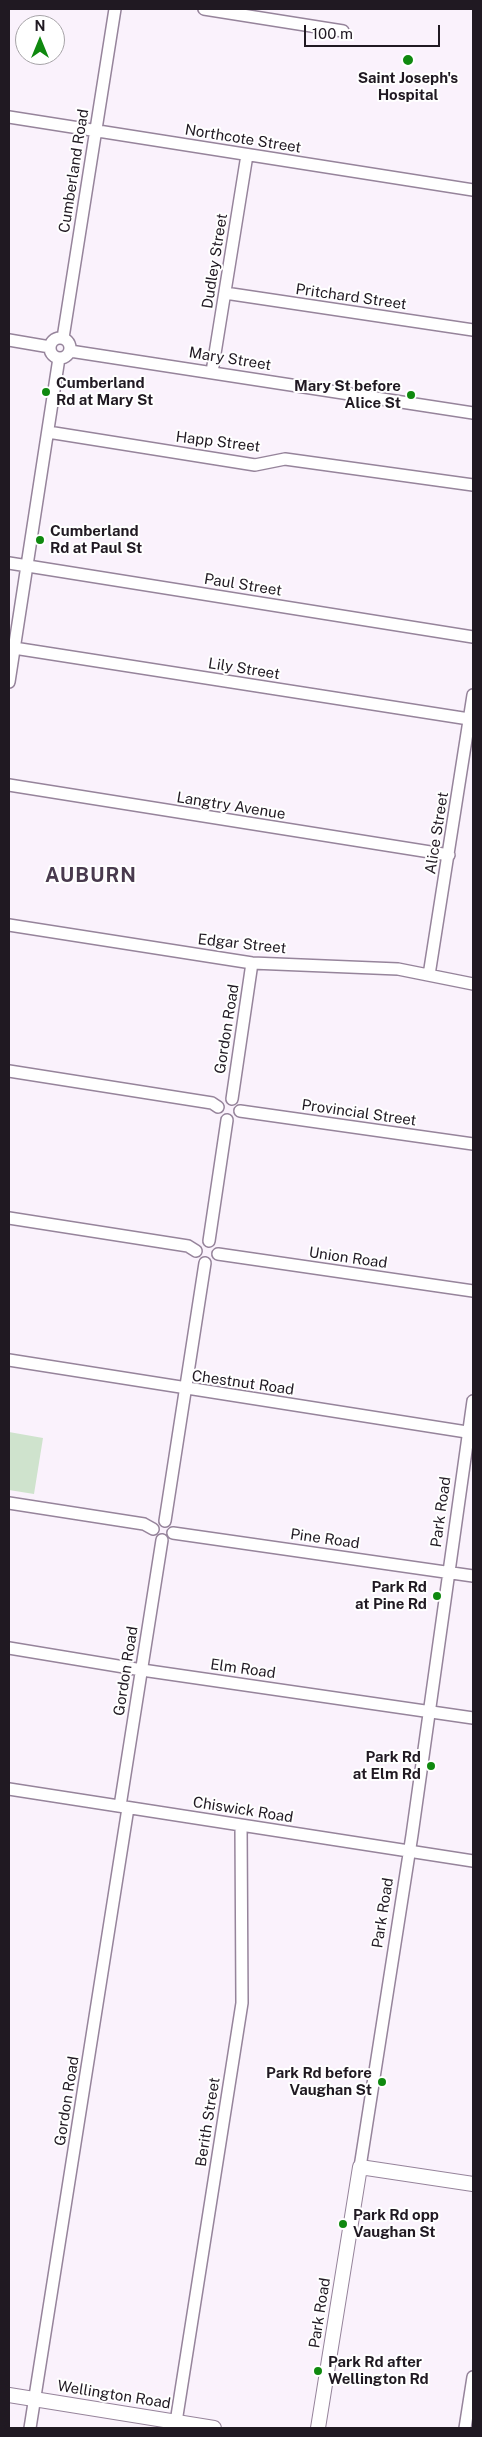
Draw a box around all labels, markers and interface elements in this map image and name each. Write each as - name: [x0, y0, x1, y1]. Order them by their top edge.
- north arrow: [15, 15, 65, 65]
- scale bar: [307, 15, 443, 47]
- text: N: [35, 18, 45, 34]
- text: 100 m: [312, 25, 353, 42]
- marker: Saint Joseph's Hospital: [401, 53, 415, 67]
- place label: Saint Joseph's Hospital: [358, 69, 458, 104]
- street label: Cumberland Road: [55, 108, 93, 234]
- street label: Northcote Street: [183, 121, 303, 157]
- street label: Dudley Street: [199, 212, 231, 310]
- street label: Pritchard Street: [294, 280, 408, 314]
- street label: Mary Street: [188, 344, 272, 374]
- place label: Cumberland Rd at Mary St: [56, 374, 153, 409]
- place label: Mary St before Alice St: [294, 377, 401, 412]
- marker: Cumberland Rd at Mary St: [40, 386, 52, 398]
- marker: Mary St before Alice St: [405, 389, 417, 401]
- street label: Happ Street: [175, 428, 261, 456]
- place label: Cumberland Rd at Paul St: [50, 522, 142, 557]
- marker: Cumberland Rd at Paul St: [34, 534, 46, 546]
- street label: Paul Street: [203, 570, 283, 600]
- street label: Lily Street: [207, 654, 281, 684]
- street label: Langtry Avenue: [175, 789, 287, 823]
- street label: Alice Street: [422, 791, 452, 875]
- district label: AUBURN: [44, 864, 138, 888]
- street label: Edgar Street: [197, 930, 287, 958]
- street label: Gordon Road: [211, 983, 243, 1075]
- street label: Provincial Street: [300, 1096, 418, 1130]
- street label: Union Road: [308, 1244, 388, 1272]
- street label: Chestnut Road: [191, 1367, 295, 1399]
- street label: Park Road: [427, 1476, 455, 1548]
- street label: Pine Road: [289, 1525, 361, 1553]
- place label: Park Rd at Pine Rd: [355, 1578, 427, 1613]
- marker: Park Rd at Pine Rd: [431, 1590, 443, 1602]
- street label: Gordon Road: [110, 1625, 142, 1717]
- street label: Elm Road: [209, 1656, 277, 1682]
- place label: Park Rd at Elm Rd: [353, 1748, 421, 1783]
- marker: Park Rd at Elm Rd: [425, 1760, 437, 1772]
- street label: Chiswick Road: [192, 1793, 294, 1827]
- street label: Park Road: [369, 1876, 397, 1950]
- street label: Gordon Road: [51, 2055, 83, 2147]
- place label: Park Rd before Vaughan St: [266, 2064, 372, 2099]
- street label: Berith Street: [192, 2076, 224, 2168]
- marker: Park Rd before Vaughan St: [376, 2076, 388, 2088]
- place label: Park Rd opp Vaughan St: [353, 2206, 439, 2241]
- marker: Park Rd opp Vaughan St: [337, 2218, 349, 2230]
- street label: Park Road: [306, 2276, 334, 2350]
- place label: Park Rd after Wellington Rd: [328, 2353, 429, 2388]
- marker: Park Rd after Wellington Rd: [312, 2365, 324, 2377]
- street label: Wellington Road: [56, 2377, 172, 2413]

